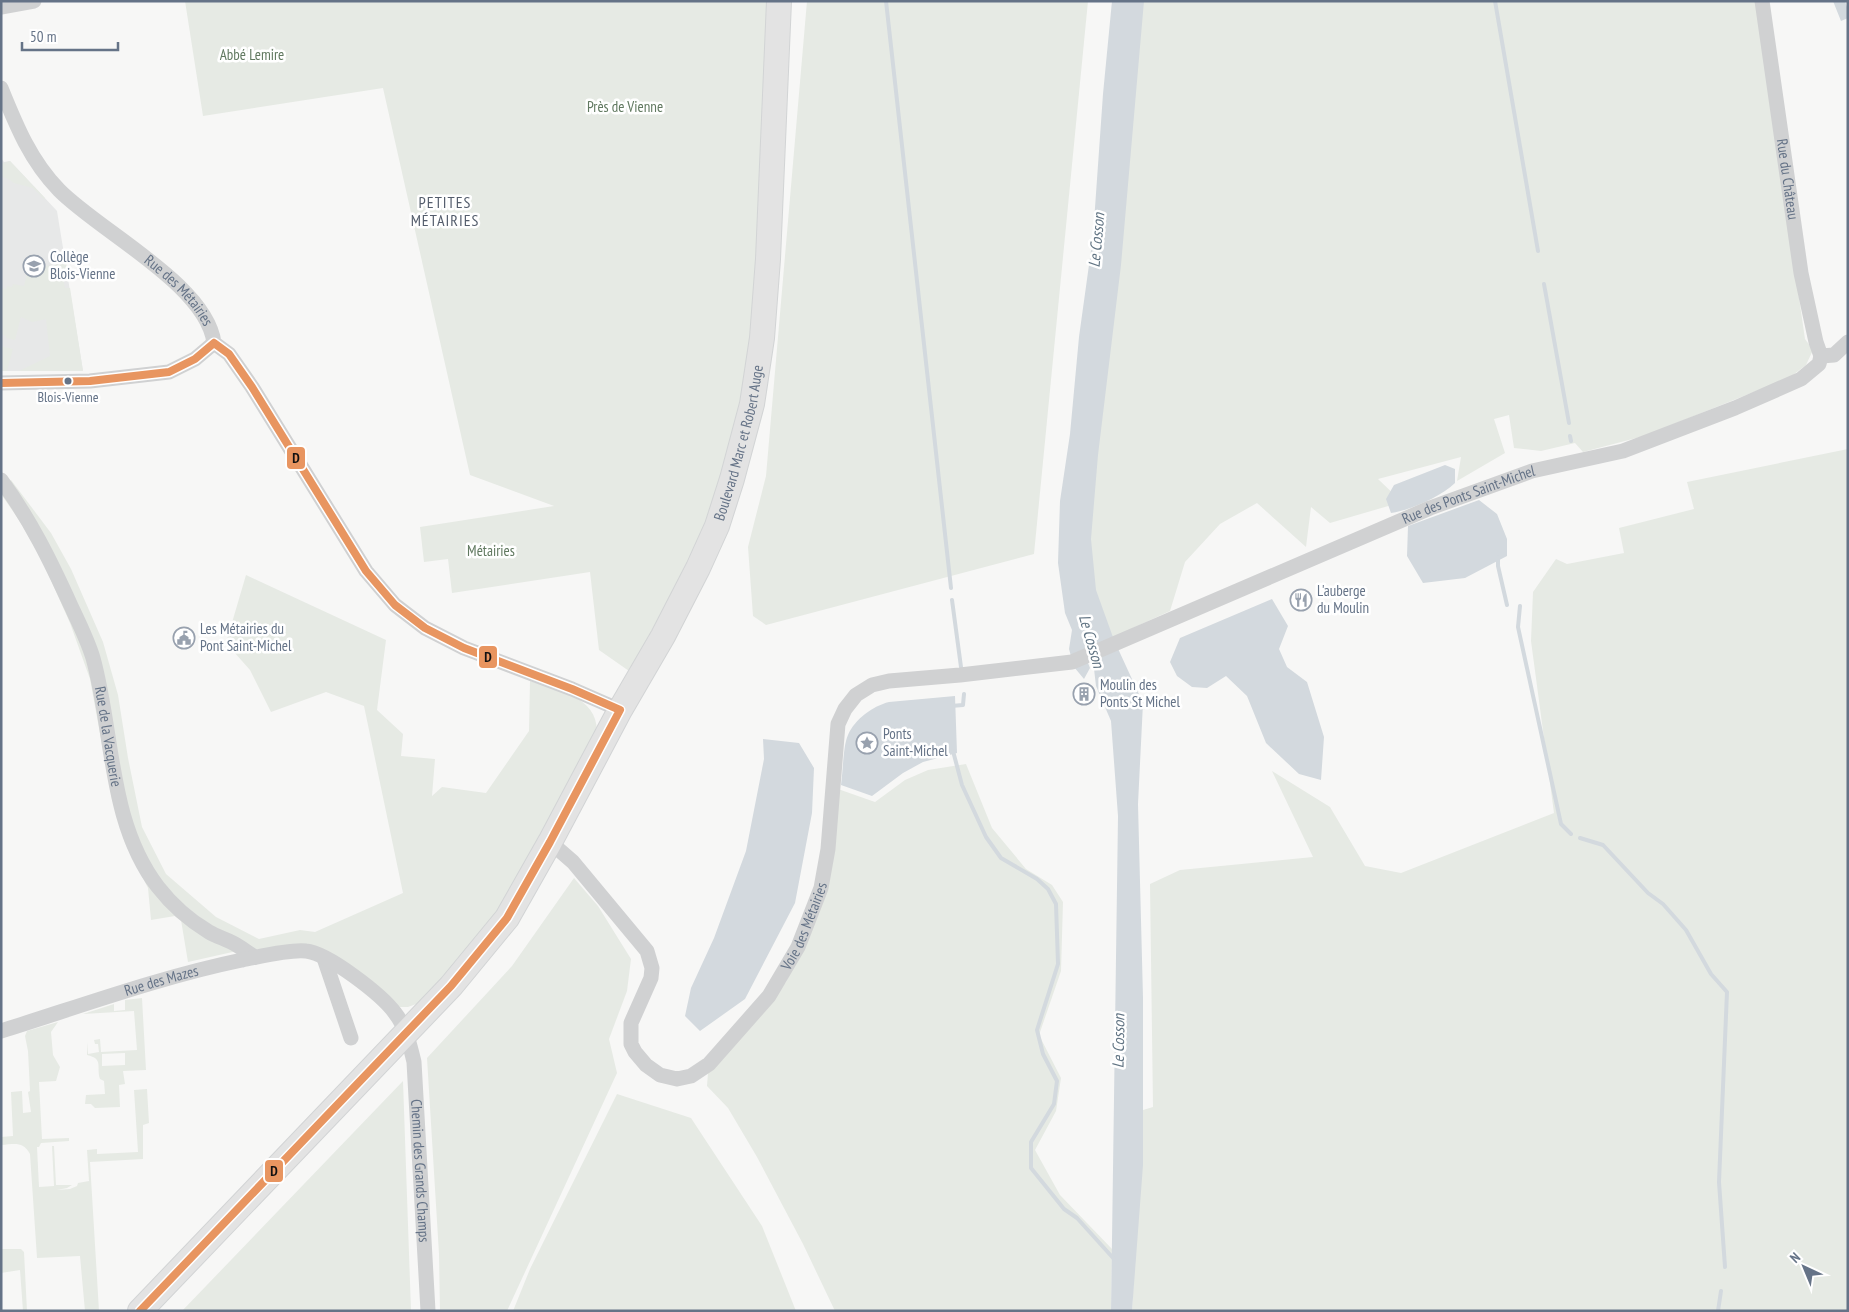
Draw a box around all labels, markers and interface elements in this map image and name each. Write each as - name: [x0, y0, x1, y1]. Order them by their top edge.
- scale bar: [22, 20, 119, 52]
- text: 50 m: [30, 27, 56, 46]
- park label: Abbé Lemire: [220, 45, 284, 64]
- park label: Près de Vienne: [587, 97, 663, 116]
- street label: Rue du Château: [1773, 137, 1803, 221]
- district label: PETITES MÉTAIRIES: [411, 192, 479, 230]
- water label: Le Cosson: [1084, 211, 1108, 268]
- place label: Collège Blois-Vienne: [50, 247, 115, 283]
- street label: Rue des Métairies: [141, 250, 218, 329]
- school or university icon: Collège Blois-Vienne: [22, 254, 46, 278]
- street label: Boulevard Marc et Robert Auge: [709, 364, 767, 523]
- marker: Blois-Vienne: [63, 376, 73, 386]
- place label: Blois-Vienne: [37, 388, 99, 406]
- line badge: D: [286, 446, 306, 470]
- text: D: [292, 449, 300, 467]
- street label: Rue des Ponts Saint-Michel: [1399, 461, 1537, 528]
- park label: Métairies: [467, 541, 515, 560]
- place label: L'auberge du Moulin: [1317, 581, 1369, 617]
- restaurant icon: L'auberge du Moulin: [1289, 588, 1313, 612]
- water label: Le Cosson: [1075, 612, 1109, 671]
- place label: Les Métairies du Pont Saint-Michel: [200, 619, 292, 655]
- public building icon: Les Métairies du Pont Saint-Michel: [172, 626, 196, 650]
- line badge: D: [478, 645, 498, 669]
- text: D: [484, 648, 492, 666]
- place label: Moulin des Ponts St Michel: [1100, 675, 1180, 711]
- building icon: Moulin des Ponts St Michel: [1072, 682, 1096, 706]
- street label: Rue de la Vacquerie: [91, 685, 126, 788]
- place label: Ponts Saint-Michel: [883, 724, 948, 760]
- place icon: Ponts Saint-Michel: [855, 731, 879, 755]
- street label: Voie des Métairies: [776, 881, 831, 974]
- street label: Rue des Mazes: [122, 961, 200, 1000]
- water label: Le Cosson: [1108, 1013, 1128, 1068]
- street label: Chemin des Grands Champs: [407, 1099, 434, 1243]
- line badge: D: [264, 1159, 284, 1183]
- text: D: [270, 1162, 278, 1180]
- north arrow: [1779, 1242, 1829, 1292]
- text: N: [1786, 1249, 1804, 1267]

